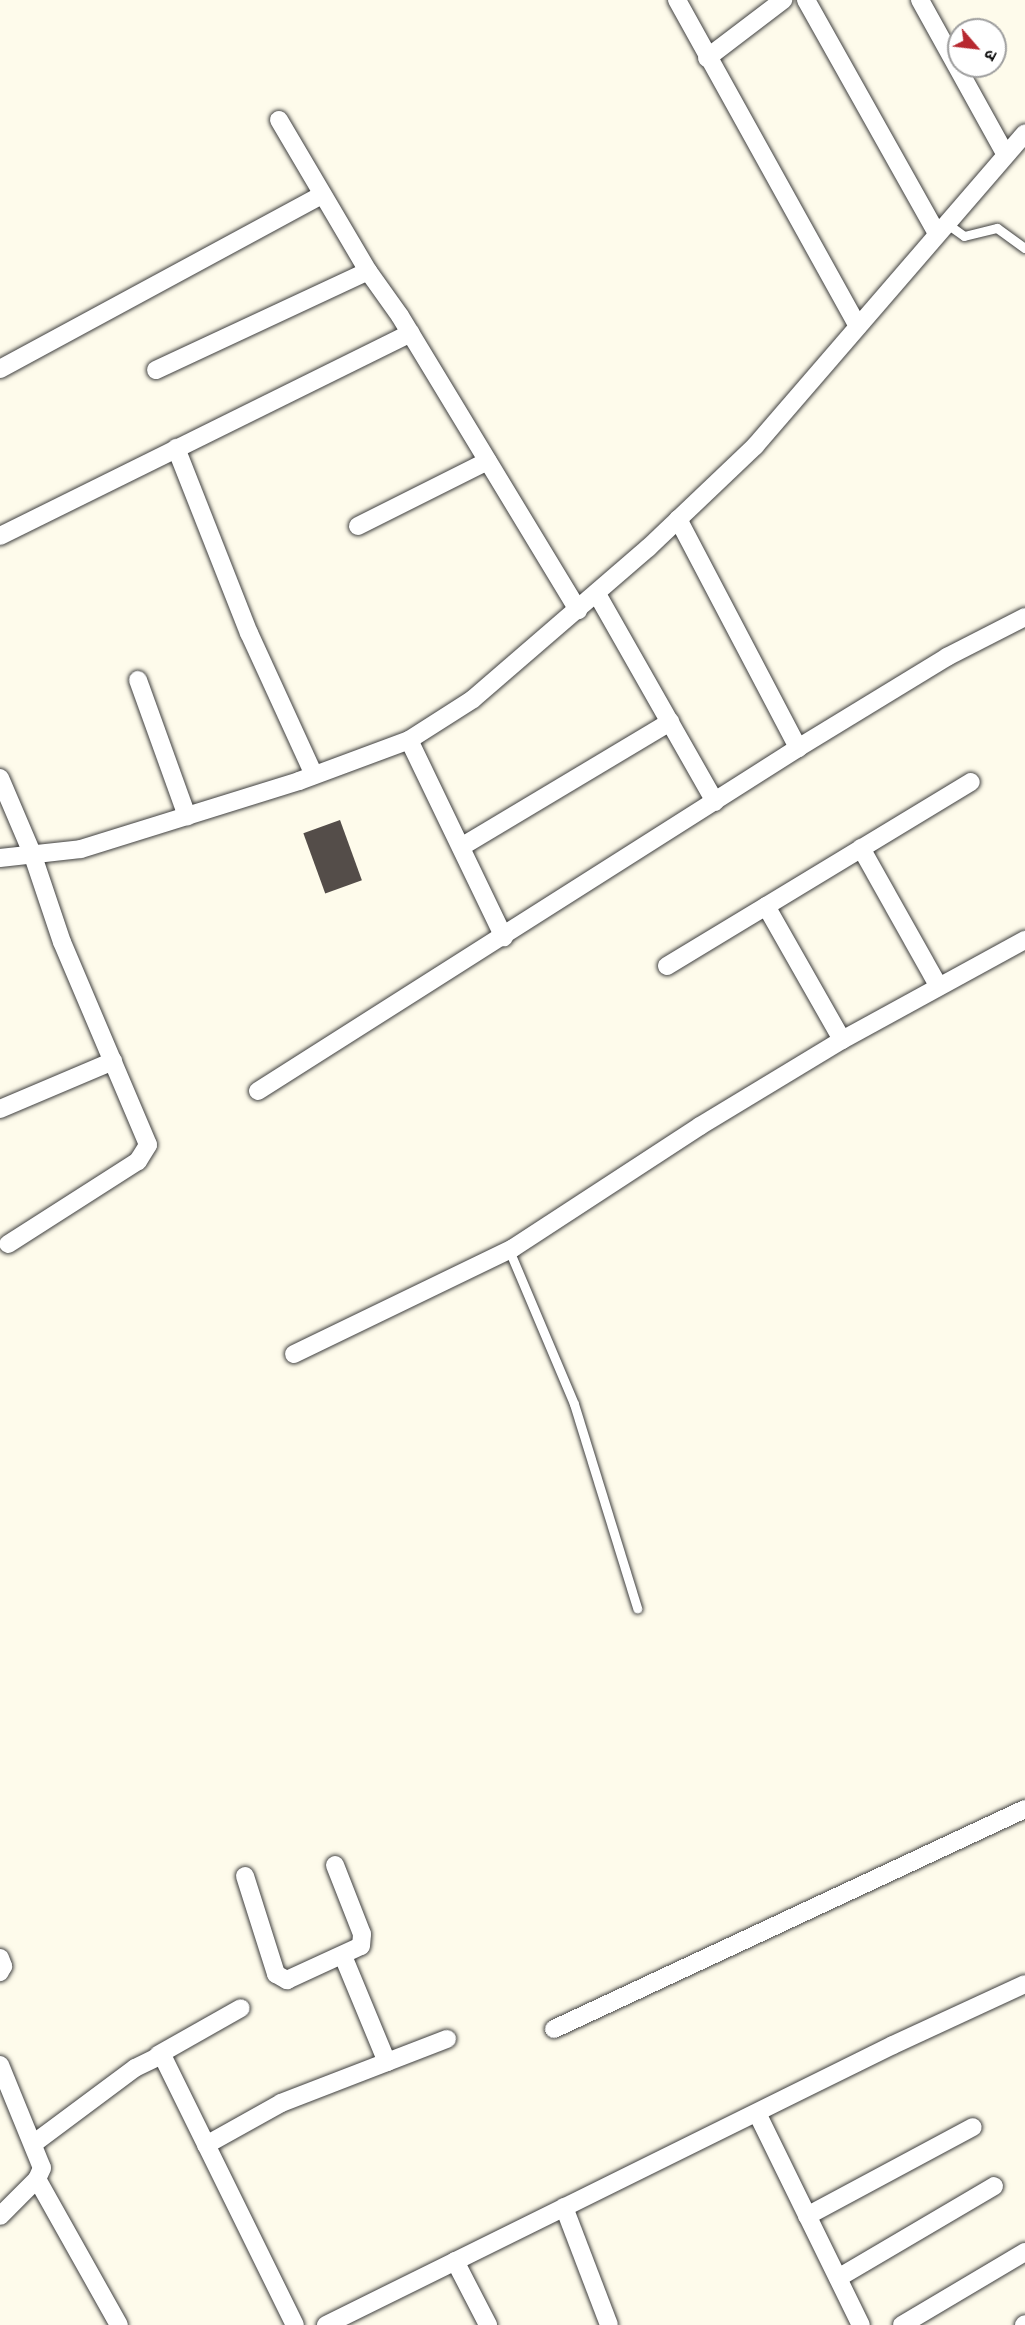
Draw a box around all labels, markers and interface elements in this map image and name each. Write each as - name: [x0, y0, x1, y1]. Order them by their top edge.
- north arrow: [947, 18, 1007, 78]
- text: उ: [980, 47, 1002, 64]

